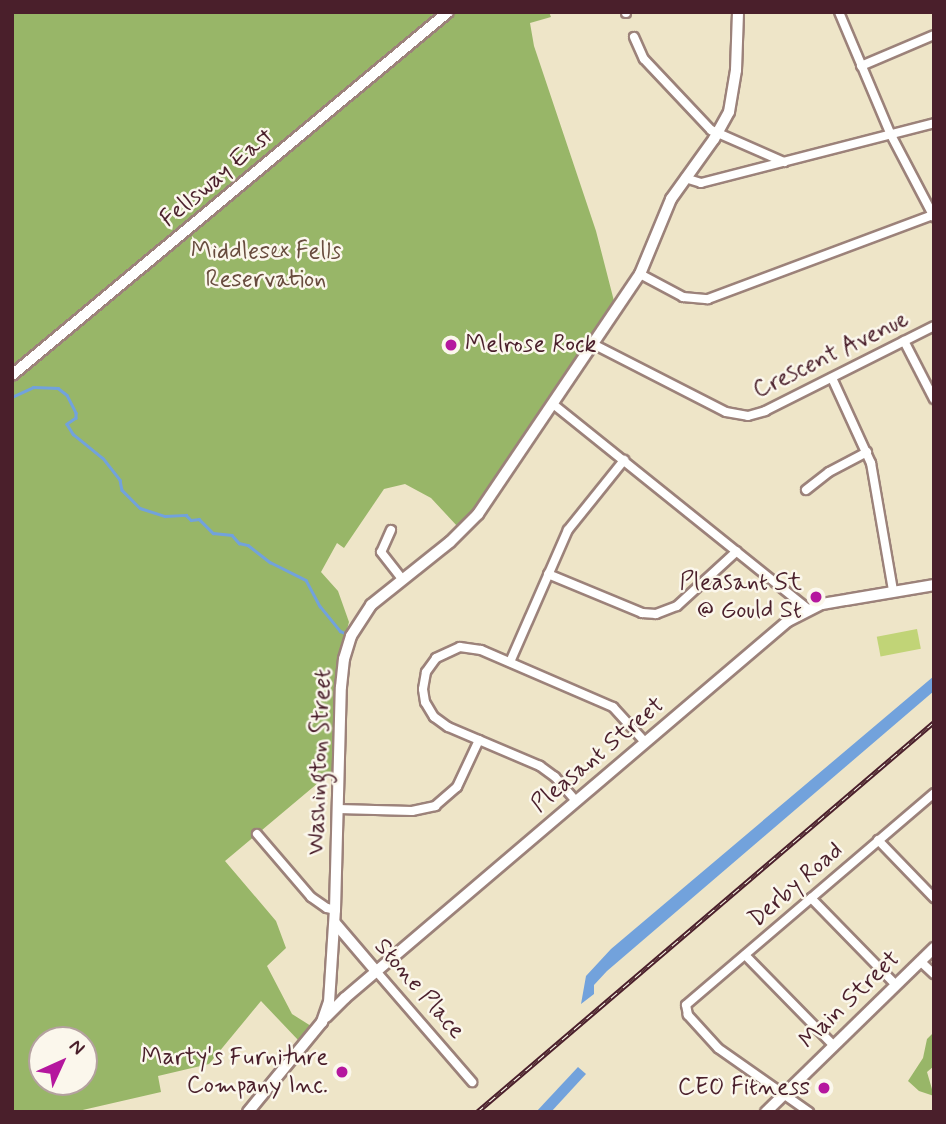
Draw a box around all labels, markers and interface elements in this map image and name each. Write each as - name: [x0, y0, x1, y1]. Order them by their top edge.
- street label: Fellsway East: [157, 124, 277, 232]
- park label: Middlesex Fells Reservation: [191, 238, 341, 294]
- street label: Crescent Avenue: [747, 304, 915, 406]
- place label: Melrose Rock: [465, 331, 599, 359]
- marker: Melrose Rock: [443, 337, 459, 353]
- place label: Pleasant St @ Gould St: [685, 569, 802, 625]
- marker: Pleasant St @ Gould St: [808, 589, 824, 605]
- street label: Washington Street: [302, 667, 338, 857]
- street label: Pleasant Street: [526, 691, 670, 819]
- street label: Derby Road: [743, 836, 849, 934]
- street label: Stone Place: [369, 934, 469, 1044]
- street label: Main Street: [794, 945, 906, 1055]
- north arrow: [28, 1026, 98, 1096]
- text: N: [63, 1034, 90, 1061]
- place label: Marty's Furniture Company Inc.: [137, 1044, 328, 1100]
- marker: Marty's Furniture Company Inc.: [334, 1064, 350, 1080]
- place label: CEO Fitness: [679, 1074, 810, 1102]
- marker: CEO Fitness: [816, 1080, 832, 1096]

